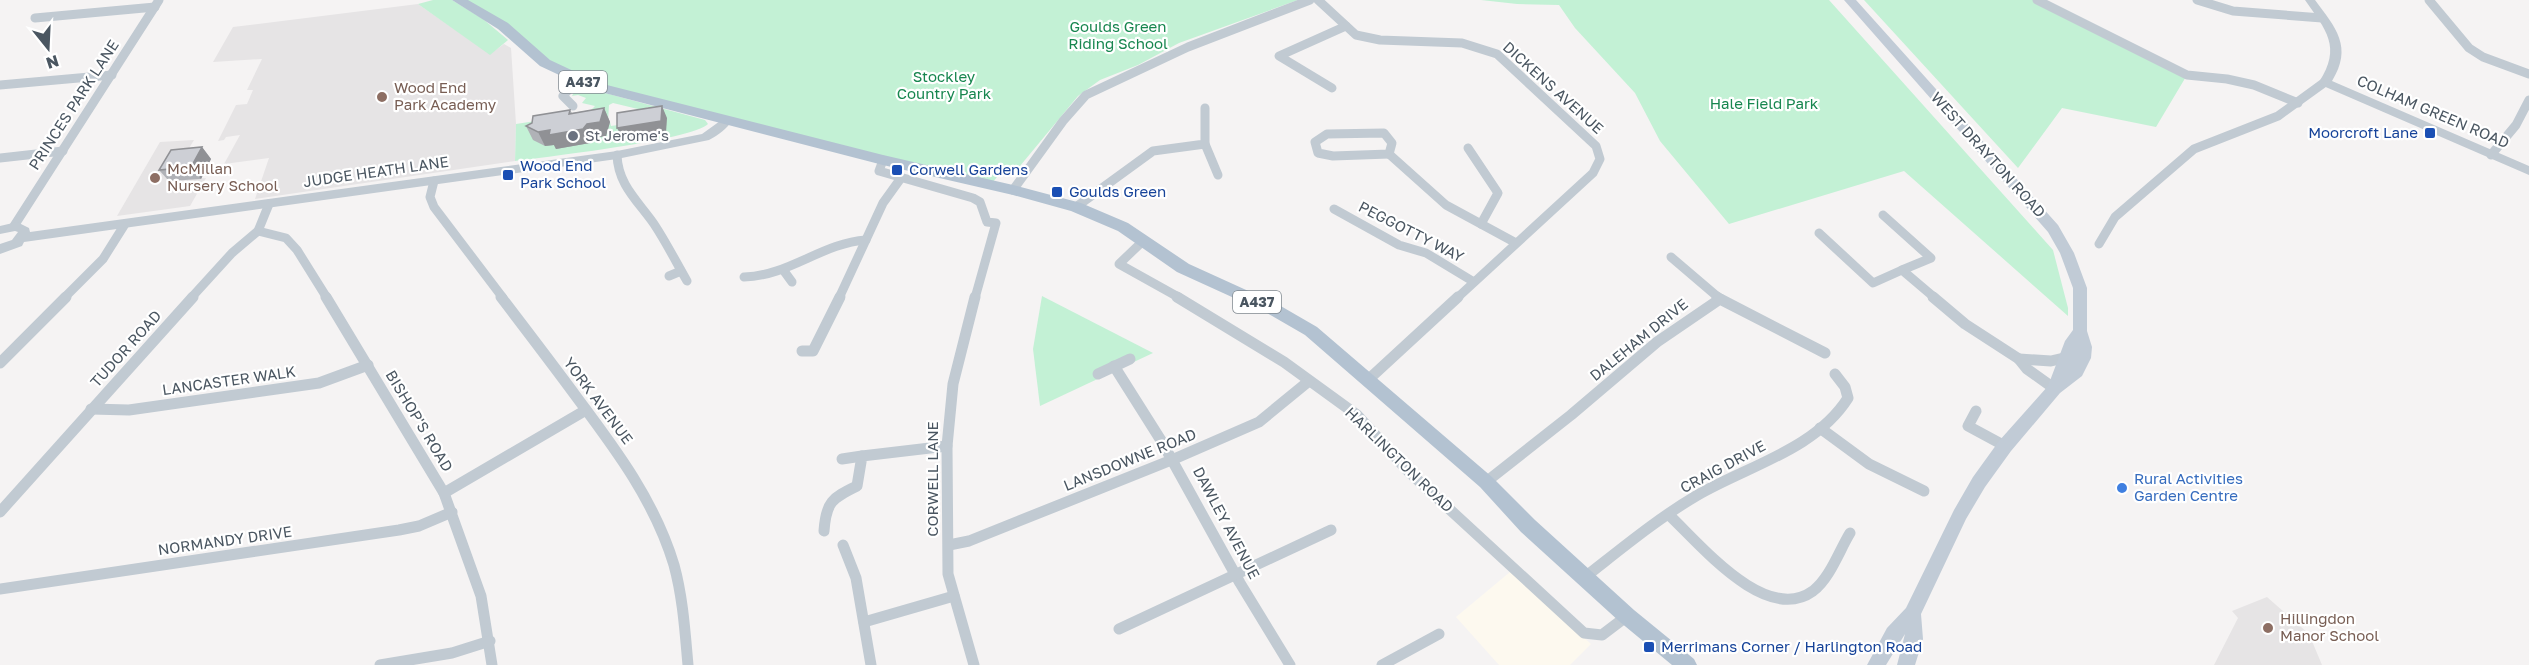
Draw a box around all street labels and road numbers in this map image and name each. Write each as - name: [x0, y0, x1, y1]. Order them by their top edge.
- street label: PRINCES PARK LANE: [25, 37, 123, 173]
- street label: DICKENS AVENUE: [1500, 37, 1608, 137]
- road number: A437: [559, 71, 607, 93]
- street label: COLHAM GREEN ROAD: [2355, 71, 2512, 151]
- street label: WEST DRAYTON ROAD: [1928, 88, 2050, 221]
- street label: JUDGE HEATH LANE: [302, 152, 450, 190]
- street label: PEGGOTTY WAY: [1356, 197, 1467, 266]
- road number: A437: [1233, 291, 1281, 313]
- street label: DALEHAM DRIVE: [1586, 294, 1691, 384]
- street label: TUDOR ROAD: [86, 306, 165, 391]
- street label: YORK AVENUE: [560, 353, 637, 447]
- street label: LANCASTER WALK: [161, 362, 297, 398]
- street label: BISHOP'S ROAD: [383, 367, 457, 474]
- street label: HARLINGTON ROAD: [1342, 403, 1458, 516]
- street label: CORWELL LANE: [923, 421, 941, 537]
- street label: LANSDOWNE ROAD: [1061, 424, 1199, 494]
- street label: CRAIG DRIVE: [1677, 436, 1768, 496]
- street label: DAWLEY AVENUE: [1190, 463, 1264, 582]
- street label: NORMANDY DRIVE: [157, 522, 293, 558]

